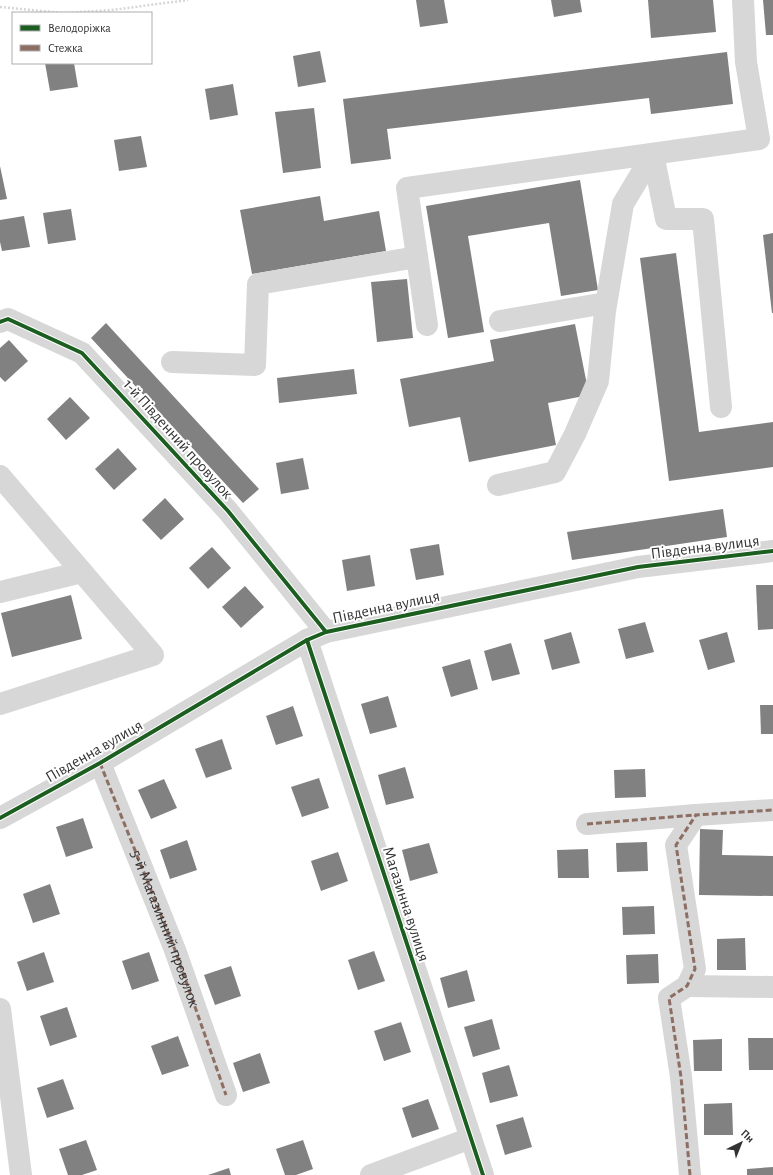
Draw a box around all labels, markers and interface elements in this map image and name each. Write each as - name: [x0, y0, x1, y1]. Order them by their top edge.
- legend: [12, 12, 152, 64]
- text: Велодоріжка: [48, 22, 111, 34]
- text: Стежка: [48, 42, 83, 54]
- street label: 1-й Південний провулок: [119, 376, 236, 503]
- street label: Південна вулиця: [650, 532, 760, 563]
- street label: Південна вулиця: [331, 588, 441, 627]
- street label: Південна вулиця: [43, 717, 146, 786]
- street label: Магазинна вулиця: [379, 845, 432, 964]
- street label: 5-й Магазинний провулок: [128, 848, 203, 1010]
- north arrow: [721, 1123, 761, 1163]
- text: Пн: [739, 1127, 756, 1145]

